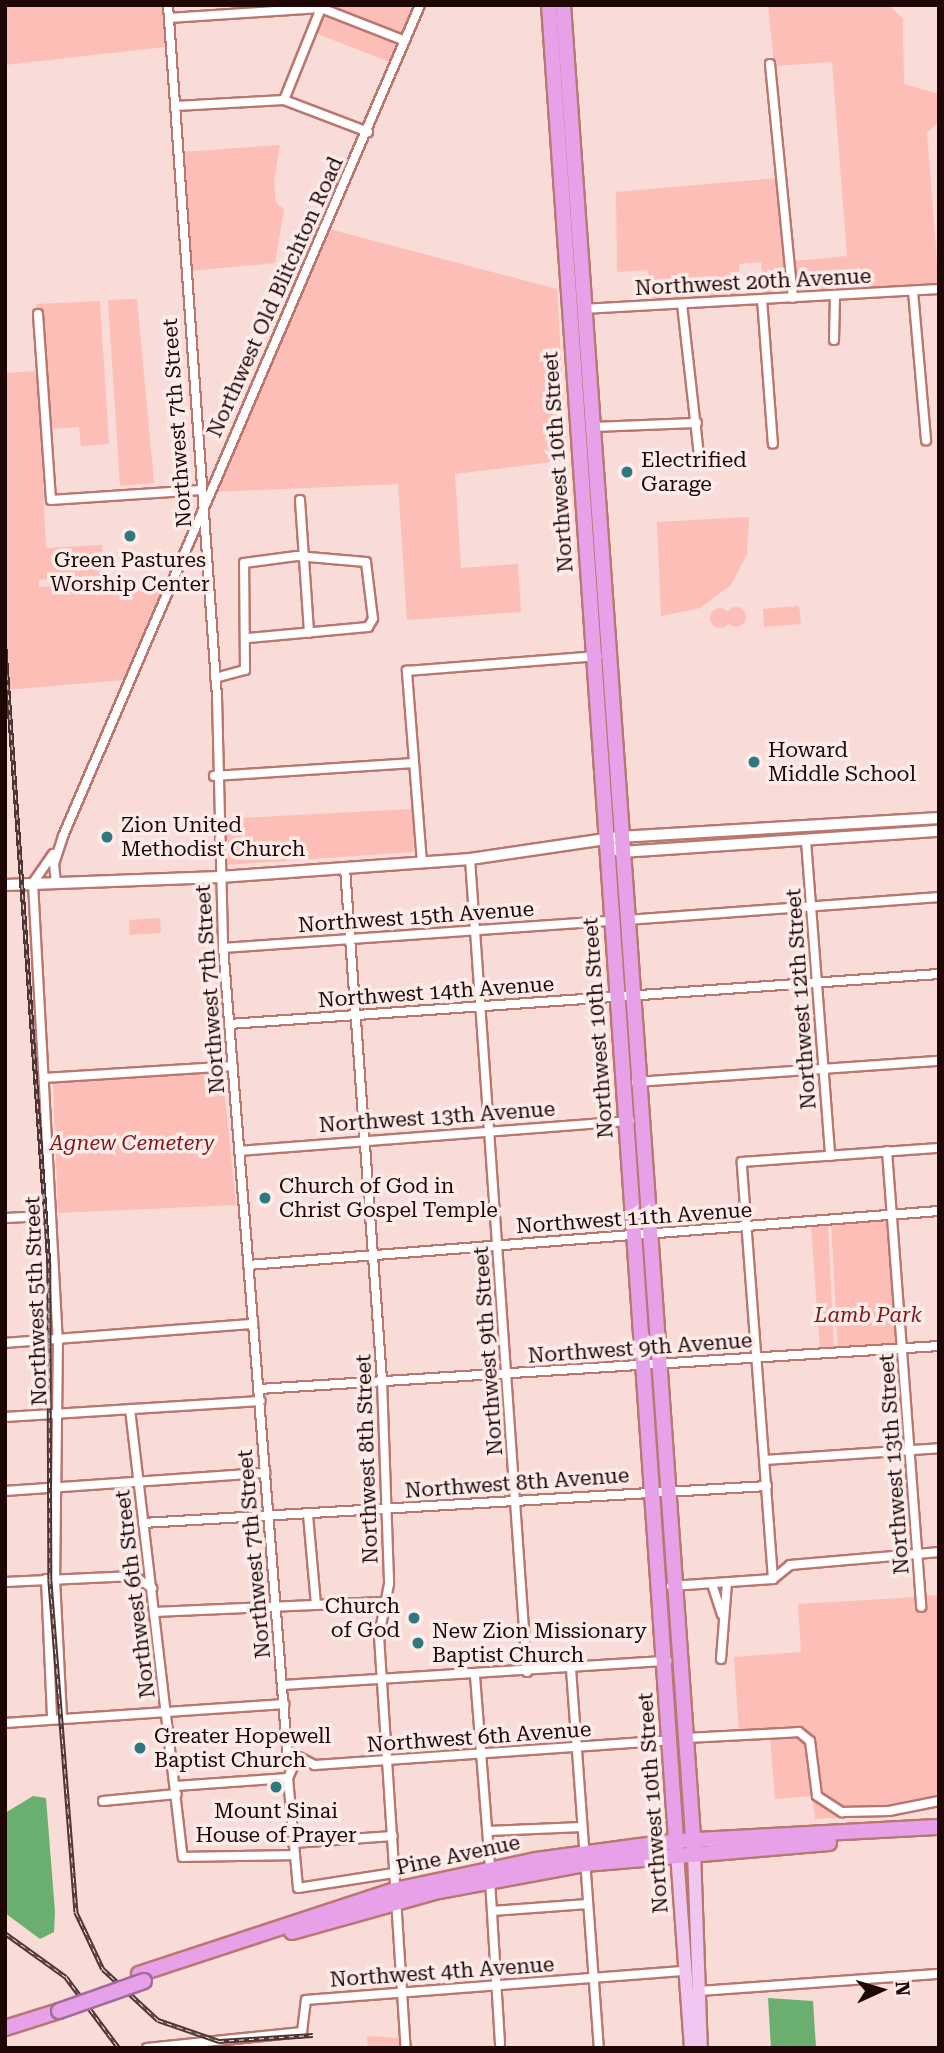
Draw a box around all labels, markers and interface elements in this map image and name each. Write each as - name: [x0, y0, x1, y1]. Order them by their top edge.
- street label: Northwest Old Blitchton Road: [202, 153, 348, 441]
- street label: Northwest 20th Avenue: [634, 263, 872, 301]
- street label: Northwest 7th Street: [157, 317, 197, 529]
- street label: Northwest 10th Street: [538, 351, 578, 573]
- place label: Electrified Garage: [641, 447, 747, 497]
- marker: Electrified Garage: [619, 464, 635, 480]
- marker: Green Pastures Worship Center: [122, 528, 138, 544]
- place label: Green Pastures Worship Center: [50, 547, 210, 597]
- place label: Howard Middle School: [768, 737, 916, 787]
- marker: Howard Middle School: [746, 754, 762, 770]
- place label: Zion United Methodist Church: [121, 812, 305, 862]
- marker: Zion United Methodist Church: [99, 829, 115, 845]
- street label: Northwest 7th Street: [190, 883, 230, 1095]
- street label: Northwest 12th Street: [781, 888, 821, 1110]
- street label: Northwest 15th Avenue: [297, 896, 535, 938]
- street label: Northwest 10th Street: [578, 917, 618, 1139]
- street label: Northwest 14th Avenue: [317, 971, 555, 1013]
- street label: Northwest 13th Avenue: [318, 1096, 556, 1138]
- park label: Agnew Cemetery: [50, 1130, 214, 1156]
- place label: Church of God in Christ Gospel Temple: [279, 1173, 498, 1223]
- marker: Church of God in Christ Gospel Temple: [257, 1190, 273, 1206]
- street label: Northwest 5th Street: [20, 1196, 52, 1406]
- street label: Northwest 11th Avenue: [515, 1197, 753, 1239]
- street label: Northwest 9th Street: [468, 1245, 508, 1457]
- park label: Lamb Park: [814, 1302, 922, 1328]
- street label: Northwest 9th Avenue: [527, 1328, 753, 1368]
- street label: Northwest 13th Street: [874, 1353, 914, 1575]
- street label: Northwest 8th Street: [351, 1354, 383, 1564]
- street label: Northwest 7th Street: [232, 1448, 276, 1660]
- street label: Northwest 8th Avenue: [404, 1463, 630, 1503]
- street label: Northwest 6th Street: [110, 1488, 160, 1700]
- place label: Church of God: [325, 1593, 400, 1643]
- marker: Church of God: [406, 1610, 422, 1626]
- place label: New Zion Missionary Baptist Church: [432, 1618, 647, 1668]
- marker: New Zion Missionary Baptist Church: [410, 1635, 426, 1651]
- street label: Northwest 10th Street: [633, 1692, 673, 1914]
- street label: Northwest 6th Avenue: [366, 1717, 592, 1757]
- place label: Greater Hopewell Baptist Church: [154, 1723, 331, 1773]
- marker: Greater Hopewell Baptist Church: [132, 1740, 148, 1756]
- marker: Mount Sinai House of Prayer: [268, 1779, 284, 1795]
- place label: Mount Sinai House of Prayer: [195, 1798, 357, 1848]
- street label: Pine Avenue: [394, 1830, 522, 1880]
- street label: Northwest 4th Avenue: [329, 1952, 555, 1992]
- north arrow: [846, 1955, 916, 2025]
- text: N: [890, 1980, 914, 1997]

